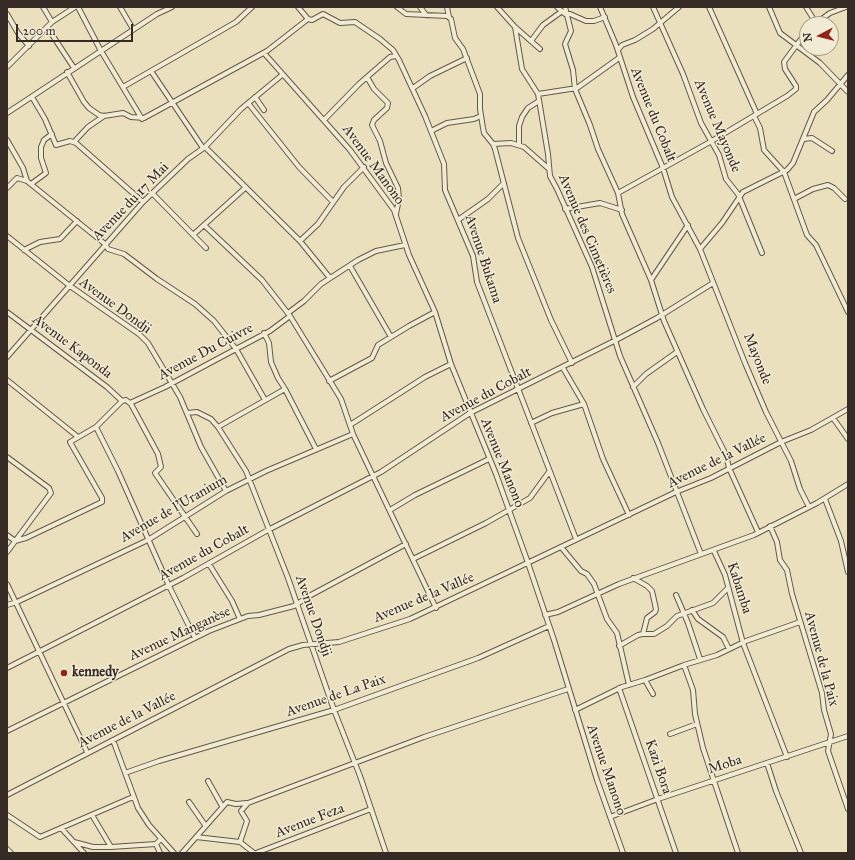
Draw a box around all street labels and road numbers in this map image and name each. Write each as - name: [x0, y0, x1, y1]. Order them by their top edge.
- street label: Avenue du Cobalt: [626, 65, 680, 165]
- street label: Avenue Mayonde: [690, 77, 744, 175]
- street label: Avenue Manono: [338, 122, 408, 208]
- street label: Avenue du 17 Mai: [89, 159, 173, 245]
- street label: Avenue des Cimetières: [554, 172, 620, 296]
- street label: Avenue Bukama: [461, 213, 505, 305]
- street label: Avenue Dondji: [76, 274, 154, 338]
- street label: Avenue Kaponda: [29, 312, 115, 382]
- street label: Avenue Du Cuivre: [156, 320, 256, 384]
- street label: Mayonde: [739, 331, 775, 387]
- street label: Avenue du Cobalt: [438, 364, 534, 426]
- street label: Avenue Manono: [476, 416, 528, 510]
- street label: Avenue de la Vallée: [665, 430, 769, 492]
- street label: Avenue de l'Uranium: [118, 472, 230, 546]
- street label: Avenue du Cobalt: [156, 521, 252, 585]
- street label: Kabamba: [723, 560, 755, 616]
- street label: Avenue de la Vallée: [371, 569, 477, 627]
- street label: Avenue Dondji: [291, 573, 335, 659]
- street label: Avenue Manganèse: [127, 603, 233, 665]
- street label: Avenue de la Paix: [800, 610, 842, 708]
- street label: Avenue de La Paix: [284, 671, 388, 721]
- street label: Avenue de la Vallée: [75, 688, 179, 752]
- street label: Avenue Manono: [583, 722, 629, 818]
- street label: Kazi Bora: [641, 737, 675, 797]
- street label: Moba: [706, 752, 744, 778]
- street label: Avenue Feza: [273, 800, 347, 842]

